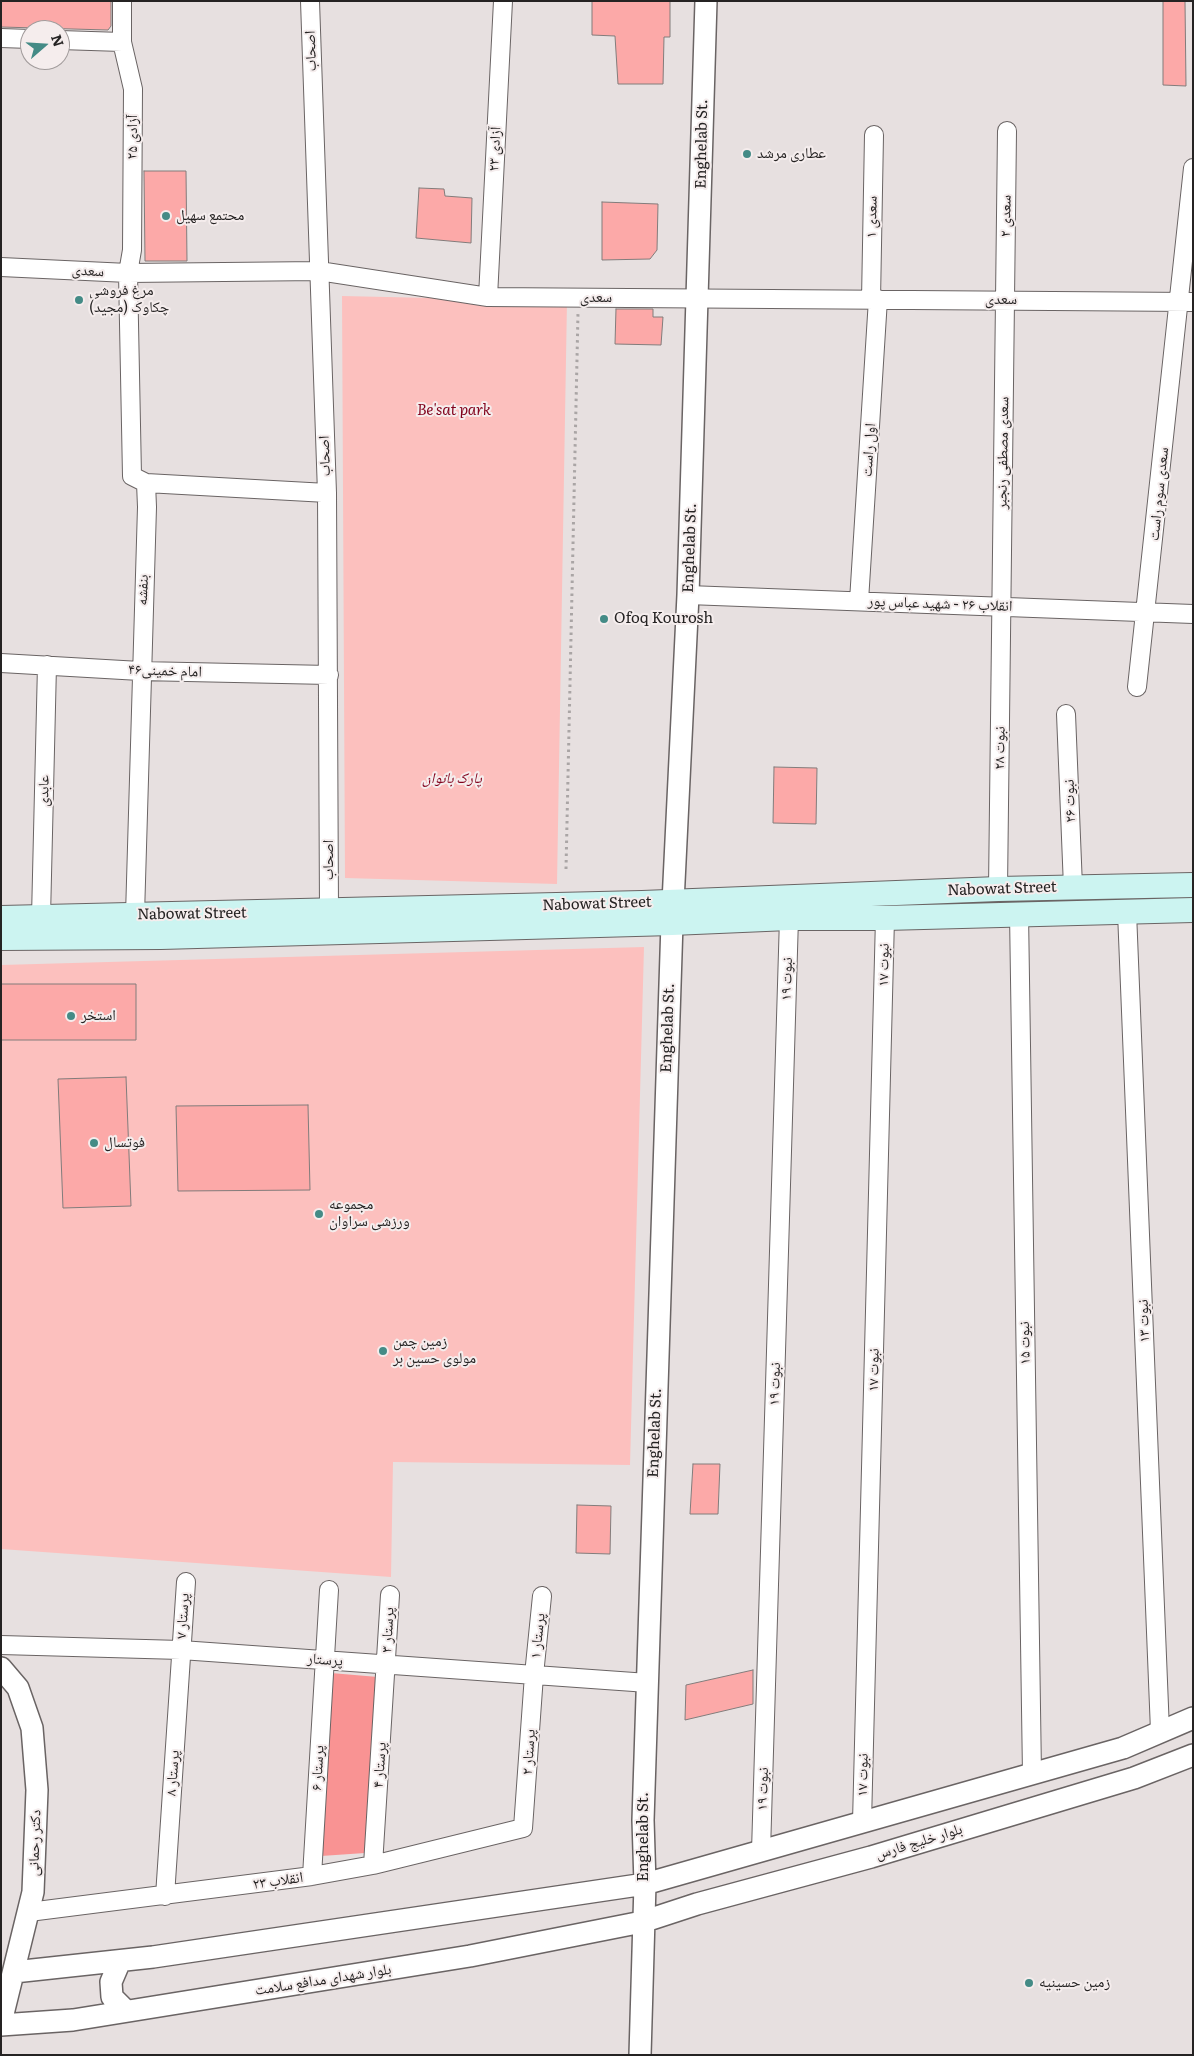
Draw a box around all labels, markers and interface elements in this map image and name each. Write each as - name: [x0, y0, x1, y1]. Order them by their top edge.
- north arrow: [20, 20, 70, 70]
- street label: اصحاب: [301, 30, 321, 72]
- text: N: [47, 32, 70, 49]
- street label: Enghelab St.: [692, 99, 712, 189]
- street label: آزادی ۲۵: [124, 115, 142, 159]
- street label: آزادی ۲۳: [485, 126, 505, 172]
- place label: عطاری مرشد: [757, 145, 826, 163]
- marker: عطاری مرشد: [741, 148, 753, 160]
- street label: سعدی ۲: [997, 195, 1015, 237]
- street label: سعدی ۱: [863, 196, 881, 238]
- place label: محتمع سهیل: [176, 207, 244, 225]
- marker: محتمع سهیل: [160, 210, 172, 222]
- street label: سعدی: [71, 261, 105, 281]
- place label: مرغ فروشی چکاوک (مجید): [89, 282, 169, 317]
- street label: سعدی: [580, 289, 612, 307]
- street label: سعدی: [985, 291, 1017, 309]
- marker: مرغ فروشی چکاوک (مجید): [73, 294, 85, 306]
- street label: سعدی مصطفی رنجبر: [993, 396, 1013, 510]
- park label: Be'sat park: [417, 402, 491, 420]
- street label: اول راست: [858, 422, 880, 478]
- street label: اصحاب: [315, 435, 335, 477]
- street label: سعدی سوم راست: [1145, 446, 1173, 542]
- street label: Enghelab St.: [679, 503, 701, 593]
- street label: بنفشه: [133, 574, 153, 606]
- street label: انقلاب ۲۶ - شهید عباس پور: [867, 592, 1013, 616]
- place label: Ofoq Kourosh: [614, 610, 713, 628]
- marker: Ofoq Kourosh: [598, 613, 610, 625]
- street label: امام خمینی۴۶: [128, 661, 202, 681]
- street label: نبوت ۲۸: [991, 726, 1009, 770]
- park label: پارک بانوان: [422, 770, 482, 788]
- street label: عابدی: [35, 775, 53, 807]
- street label: نبوت ۲۶: [1060, 779, 1080, 823]
- street label: اصحاب: [320, 840, 338, 880]
- street label: Nabowat Street: [947, 878, 1057, 900]
- street label: Nabowat Street: [542, 893, 652, 915]
- street label: Nabowat Street: [137, 904, 247, 924]
- street label: نبوت ۱۷: [875, 943, 893, 987]
- street label: نبوت ۱۹: [777, 957, 797, 1001]
- street label: Enghelab St.: [657, 983, 679, 1073]
- place label: استخر: [81, 1007, 116, 1025]
- marker: استخر: [65, 1010, 77, 1022]
- place label: فوتسال: [104, 1134, 145, 1152]
- marker: فوتسال: [88, 1137, 100, 1149]
- place label: مجموعه ورزشی سراوان: [329, 1196, 410, 1231]
- marker: مجموعه ورزشی سراوان: [313, 1208, 325, 1220]
- street label: نبوت ۱۳: [1134, 1299, 1154, 1343]
- street label: نبوت ۱۵: [1016, 1321, 1034, 1365]
- place label: زمین چمن مولوی حسین بر: [393, 1333, 476, 1368]
- marker: زمین چمن مولوی حسین بر: [377, 1345, 389, 1357]
- street label: نبوت ۱۷: [865, 1348, 883, 1392]
- street label: نبوت ۱۹: [765, 1362, 785, 1406]
- street label: Enghelab St.: [644, 1388, 666, 1478]
- street label: پرستار ۷: [172, 1593, 194, 1639]
- street label: پرستار ۳: [378, 1607, 398, 1653]
- street label: پرستار ۱: [527, 1612, 549, 1660]
- street label: پرستار: [306, 1650, 344, 1670]
- street label: پرستار ۲: [518, 1729, 540, 1775]
- street label: پرستار ۴: [369, 1742, 391, 1788]
- street label: پرستار ۶: [308, 1745, 328, 1791]
- street label: پرستار ۸: [162, 1750, 184, 1796]
- street label: نبوت ۱۷: [854, 1753, 872, 1797]
- street label: نبوت ۱۹: [753, 1767, 773, 1811]
- street label: Enghelab St.: [635, 1792, 653, 1882]
- street label: دکتر رحمانی: [25, 1809, 45, 1877]
- street label: بلوار خلیج فارس: [873, 1820, 965, 1864]
- street label: انقلاب ۲۳: [252, 1869, 304, 1893]
- street label: بلوار شهدای مدافع سلامت: [254, 1960, 392, 2000]
- place label: زمین حسینیه: [1039, 1974, 1110, 1992]
- marker: زمین حسینیه: [1023, 1977, 1035, 1989]

